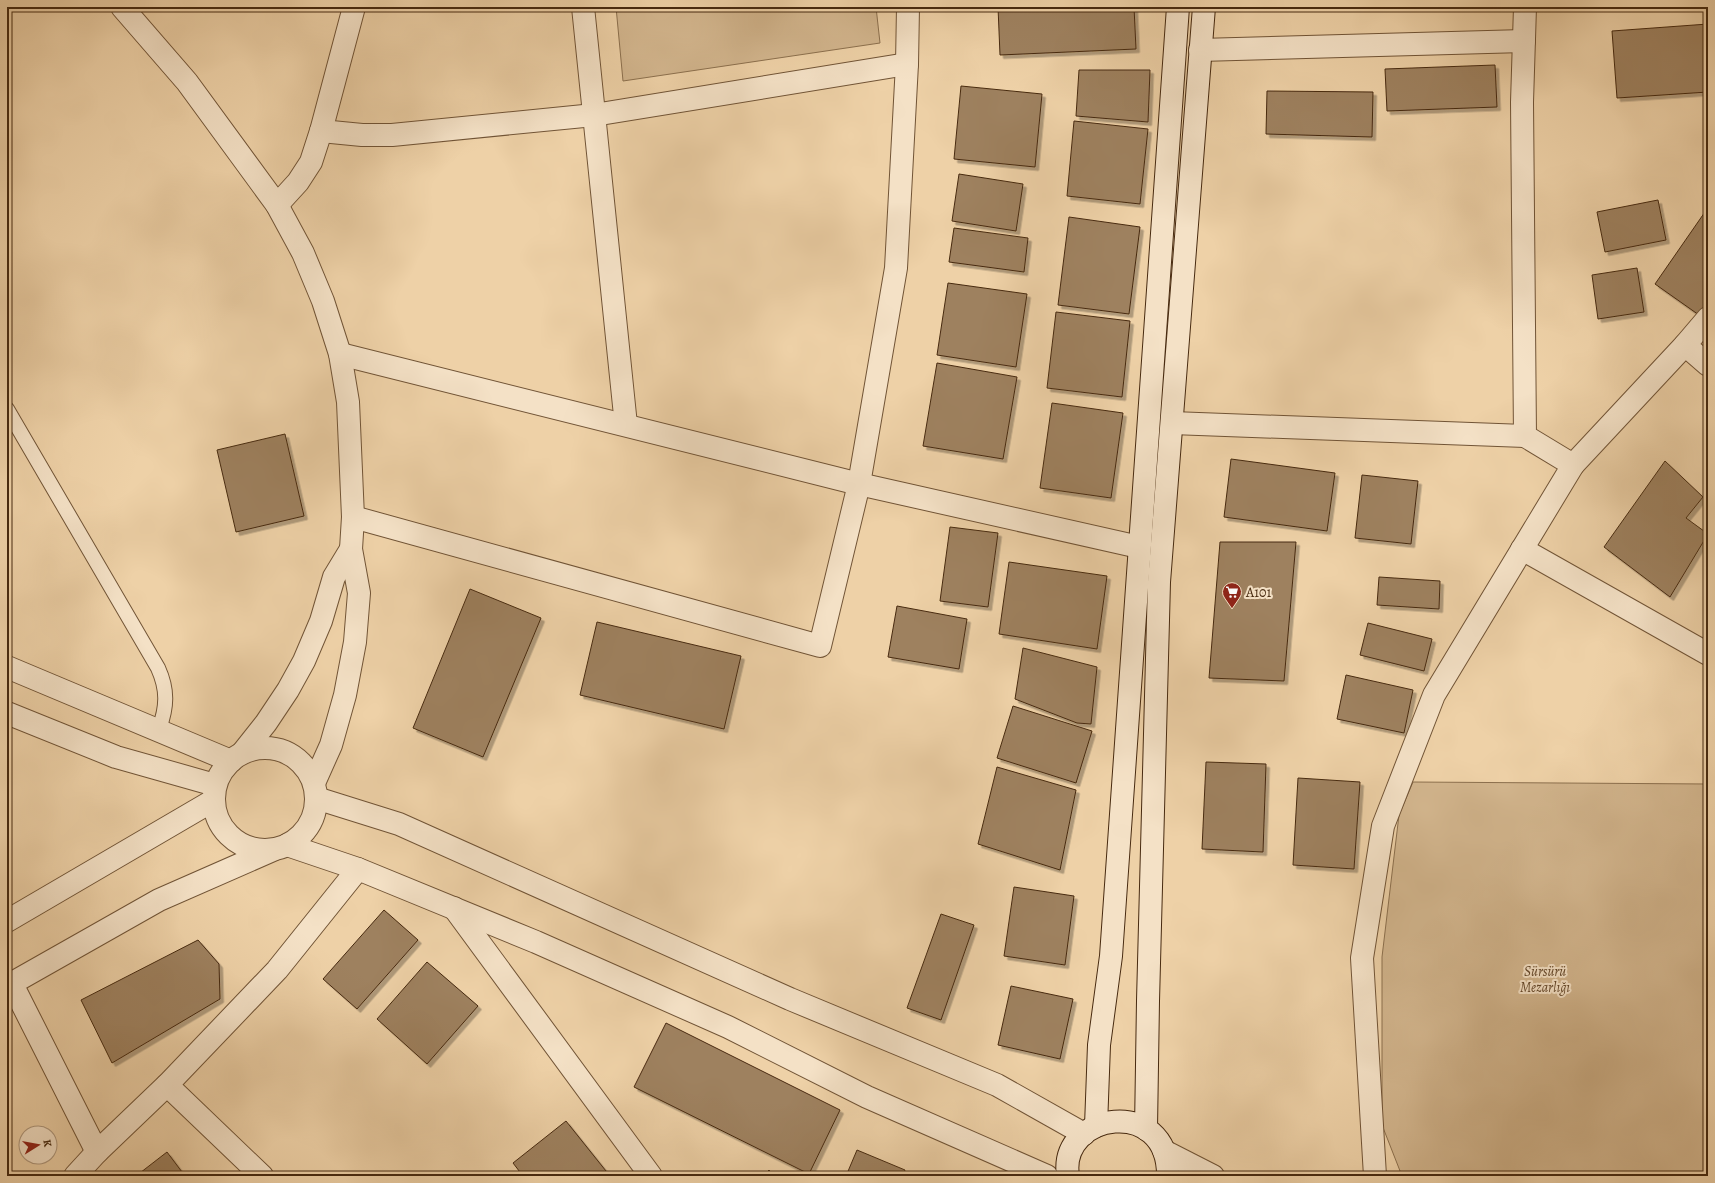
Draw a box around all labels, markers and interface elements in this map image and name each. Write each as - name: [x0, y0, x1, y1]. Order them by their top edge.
- supermarket icon: A101: [1221, 581, 1243, 609]
- place label: A101: [1245, 583, 1271, 602]
- park label: Sürsürü Mezarlığı: [1520, 962, 1570, 997]
- north arrow: [18, 1125, 58, 1165]
- text: K: [39, 1138, 56, 1149]

